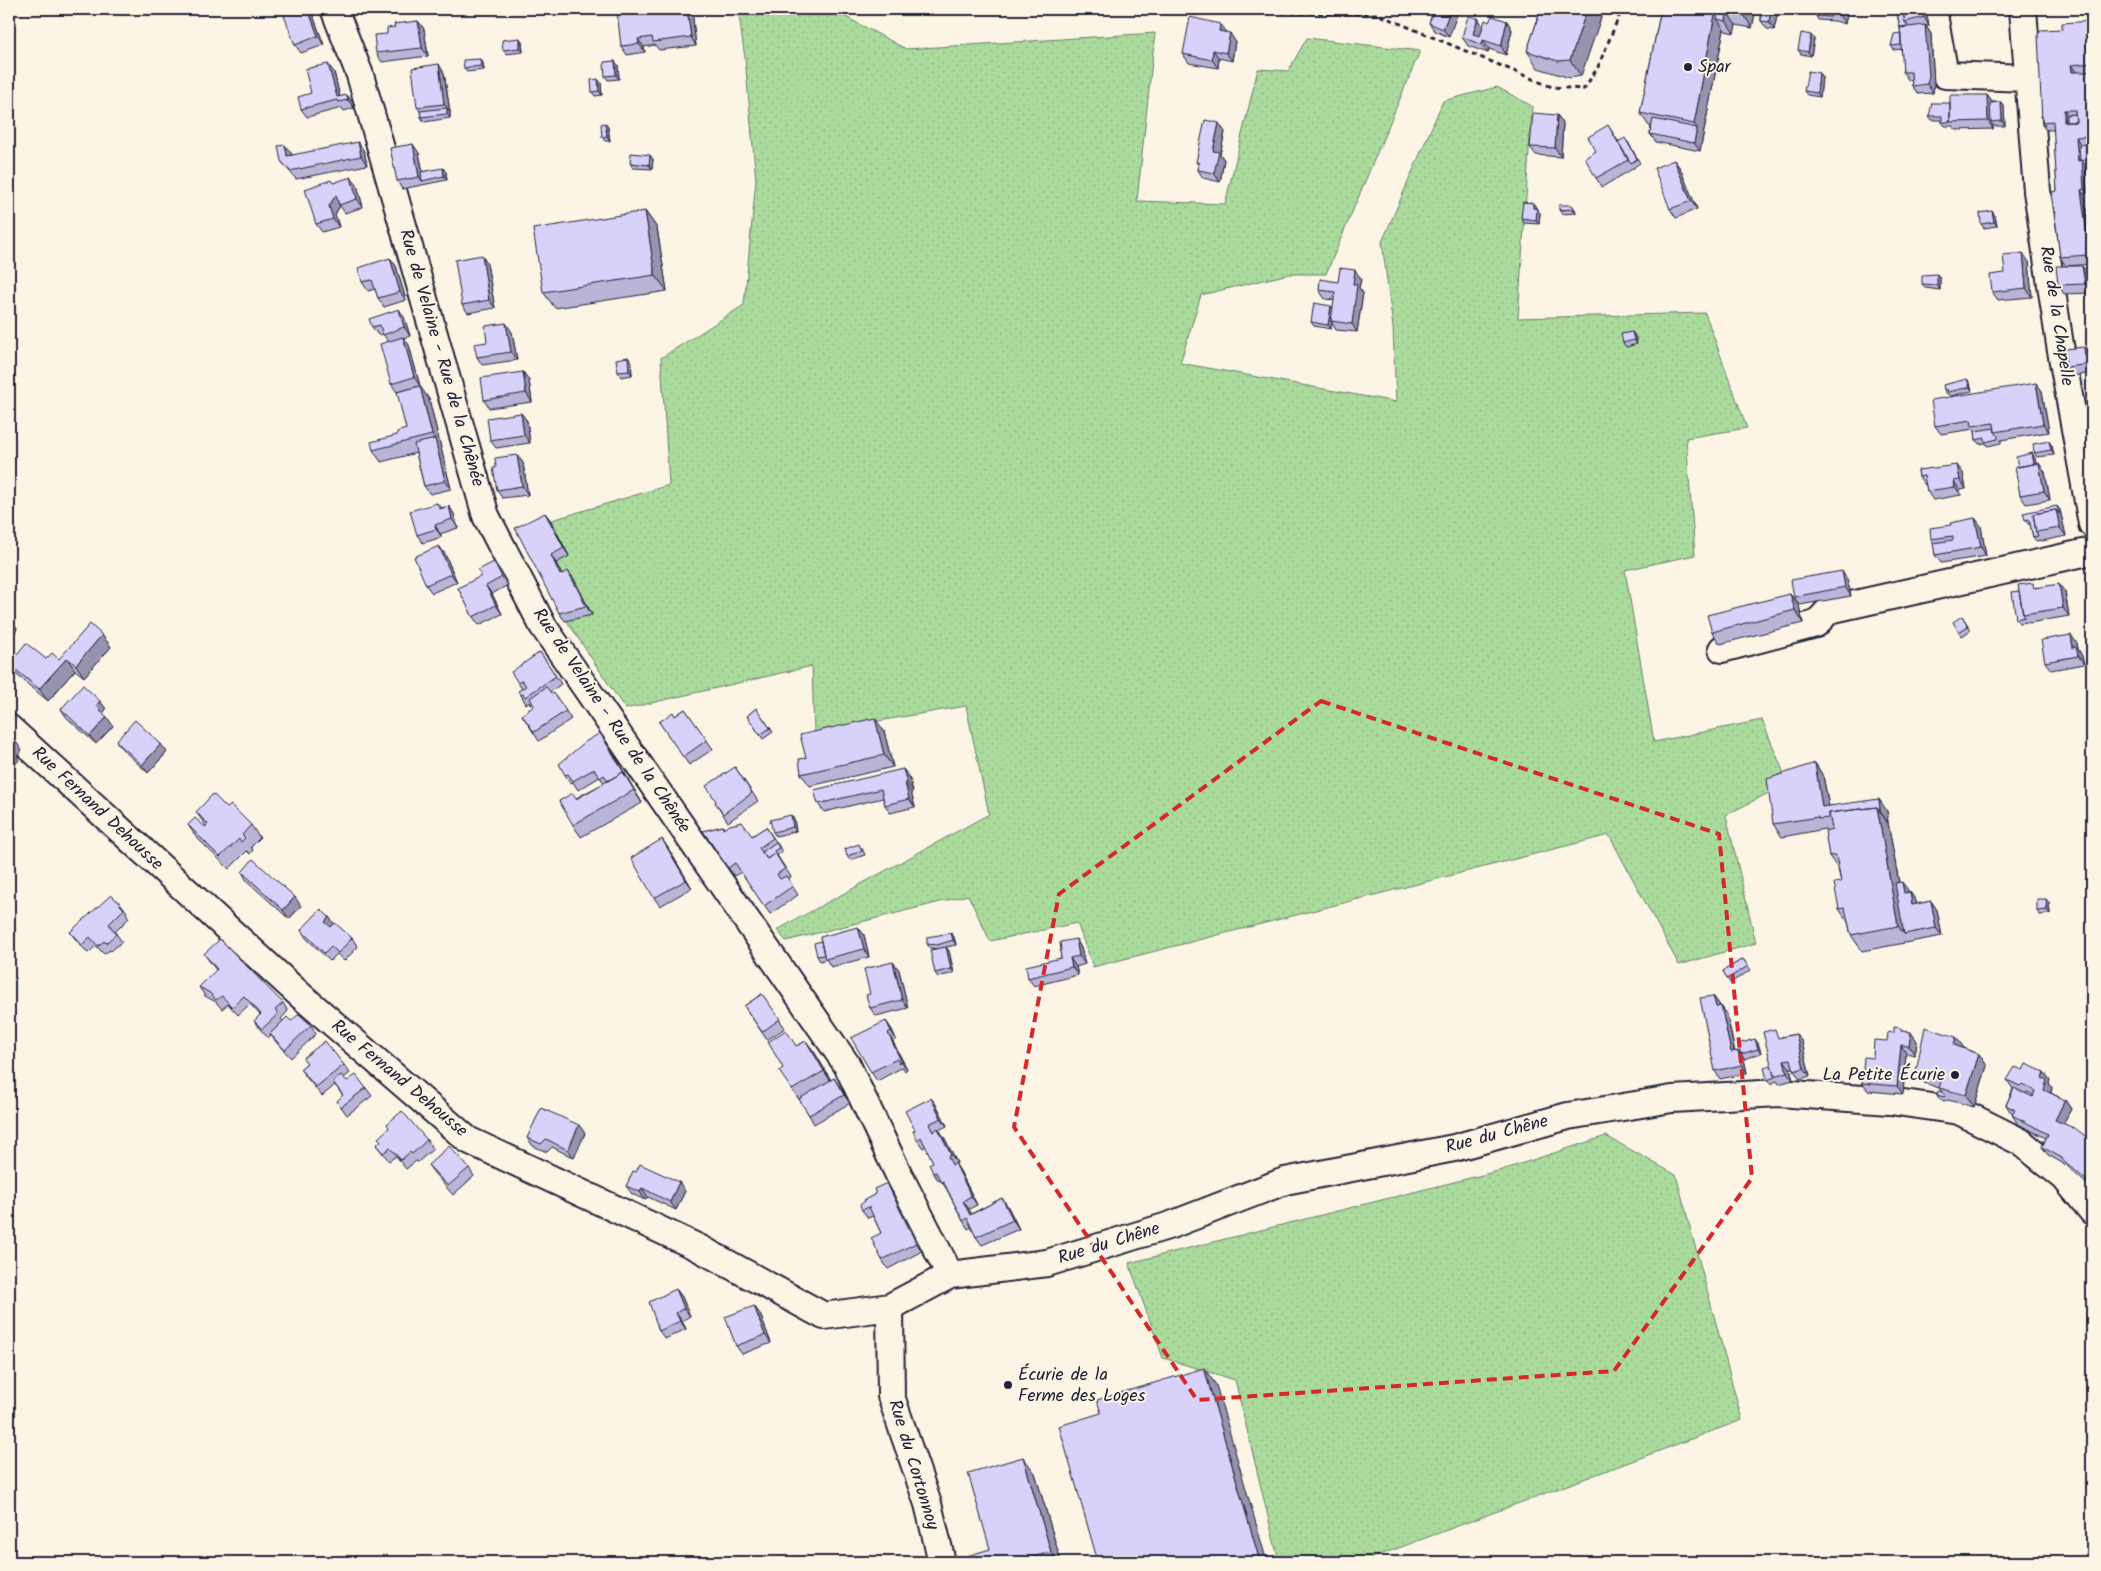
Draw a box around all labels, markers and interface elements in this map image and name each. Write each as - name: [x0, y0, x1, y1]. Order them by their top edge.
- place label: Spar: [1698, 53, 1732, 82]
- marker: Spar: [1682, 61, 1694, 73]
- street label: Rue de Velaine - Rue de la Chênée: [390, 226, 492, 490]
- street label: Rue de la Chapelle: [2031, 244, 2081, 388]
- street label: Rue de Velaine - Rue de la Chênée: [524, 602, 698, 840]
- street label: Rue Fernand Dehousse: [24, 740, 170, 878]
- street label: Rue Fernand Dehousse: [324, 1013, 474, 1145]
- place label: La Petite Écurie: [1823, 1061, 1945, 1090]
- marker: La Petite Écurie: [1949, 1069, 1961, 1081]
- street label: Rue du Chêne: [1442, 1107, 1552, 1163]
- street label: Rue du Chêne: [1054, 1215, 1164, 1273]
- place label: Écurie de la Ferme des Loges: [1018, 1361, 1146, 1411]
- marker: Écurie de la Ferme des Loges: [1002, 1379, 1014, 1391]
- street label: Rue du Cortonnoy: [879, 1396, 947, 1534]

